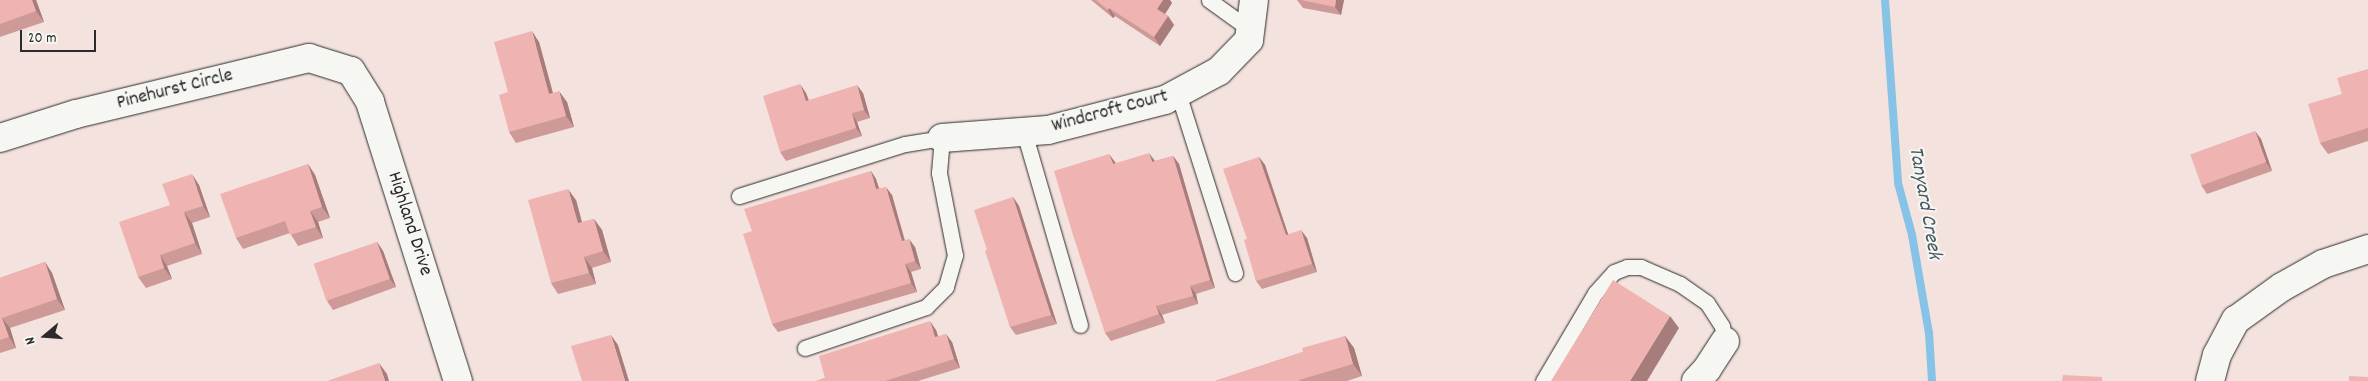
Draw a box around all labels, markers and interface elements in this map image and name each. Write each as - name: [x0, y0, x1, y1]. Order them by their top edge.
- scale bar: [22, 20, 99, 52]
- text: 20 m: [28, 28, 56, 50]
- street label: Pinehurst Circle: [114, 64, 236, 116]
- street label: Windcroft Court: [1049, 85, 1171, 139]
- water label: Tanyard Creek: [1902, 145, 1946, 261]
- street label: Highland Drive: [381, 169, 437, 279]
- north arrow: [20, 311, 70, 361]
- text: N: [20, 334, 41, 347]

